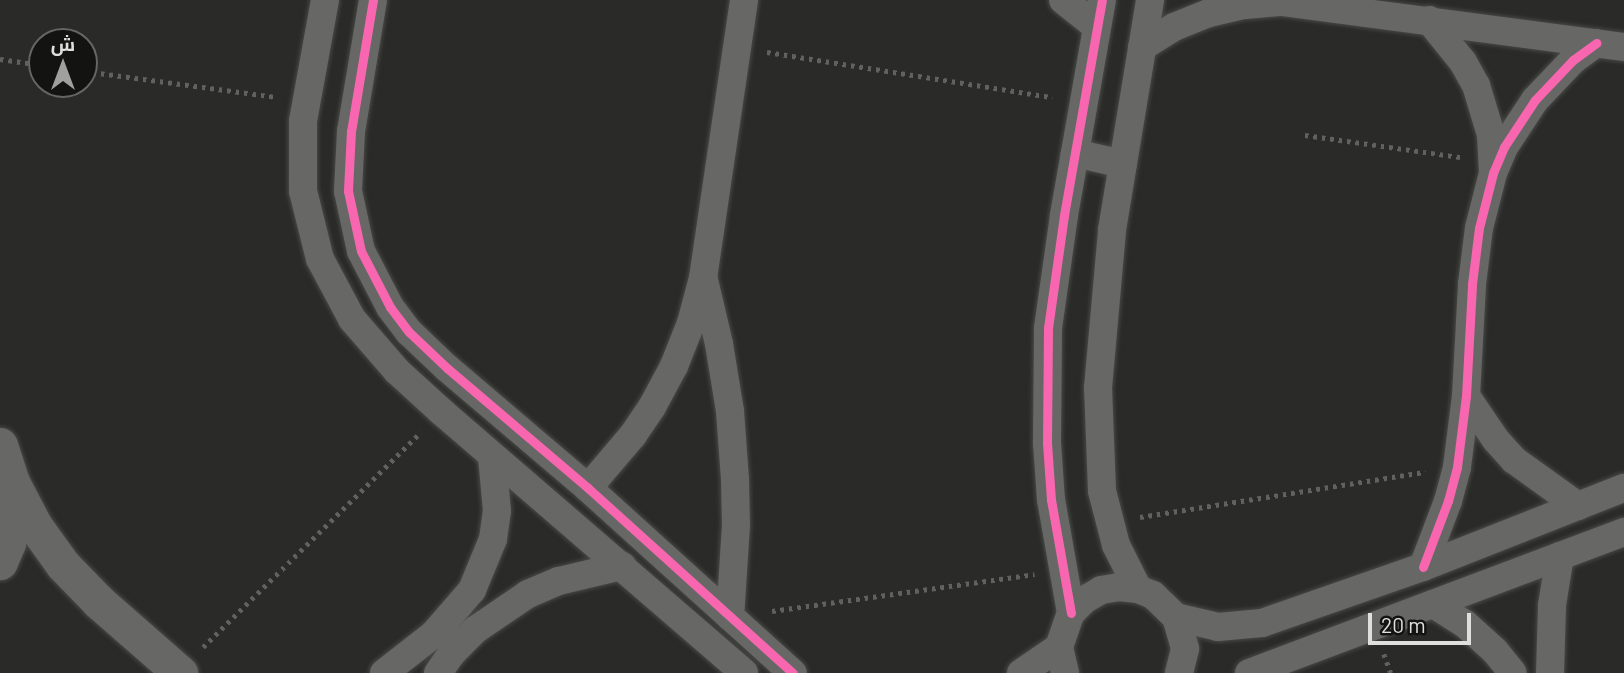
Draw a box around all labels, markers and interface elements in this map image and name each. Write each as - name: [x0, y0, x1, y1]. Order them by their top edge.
- north arrow: [28, 28, 98, 98]
- text: ش: [51, 32, 75, 55]
- scale bar: [1372, 600, 1475, 644]
- text: 20 m: [1381, 612, 1426, 637]

